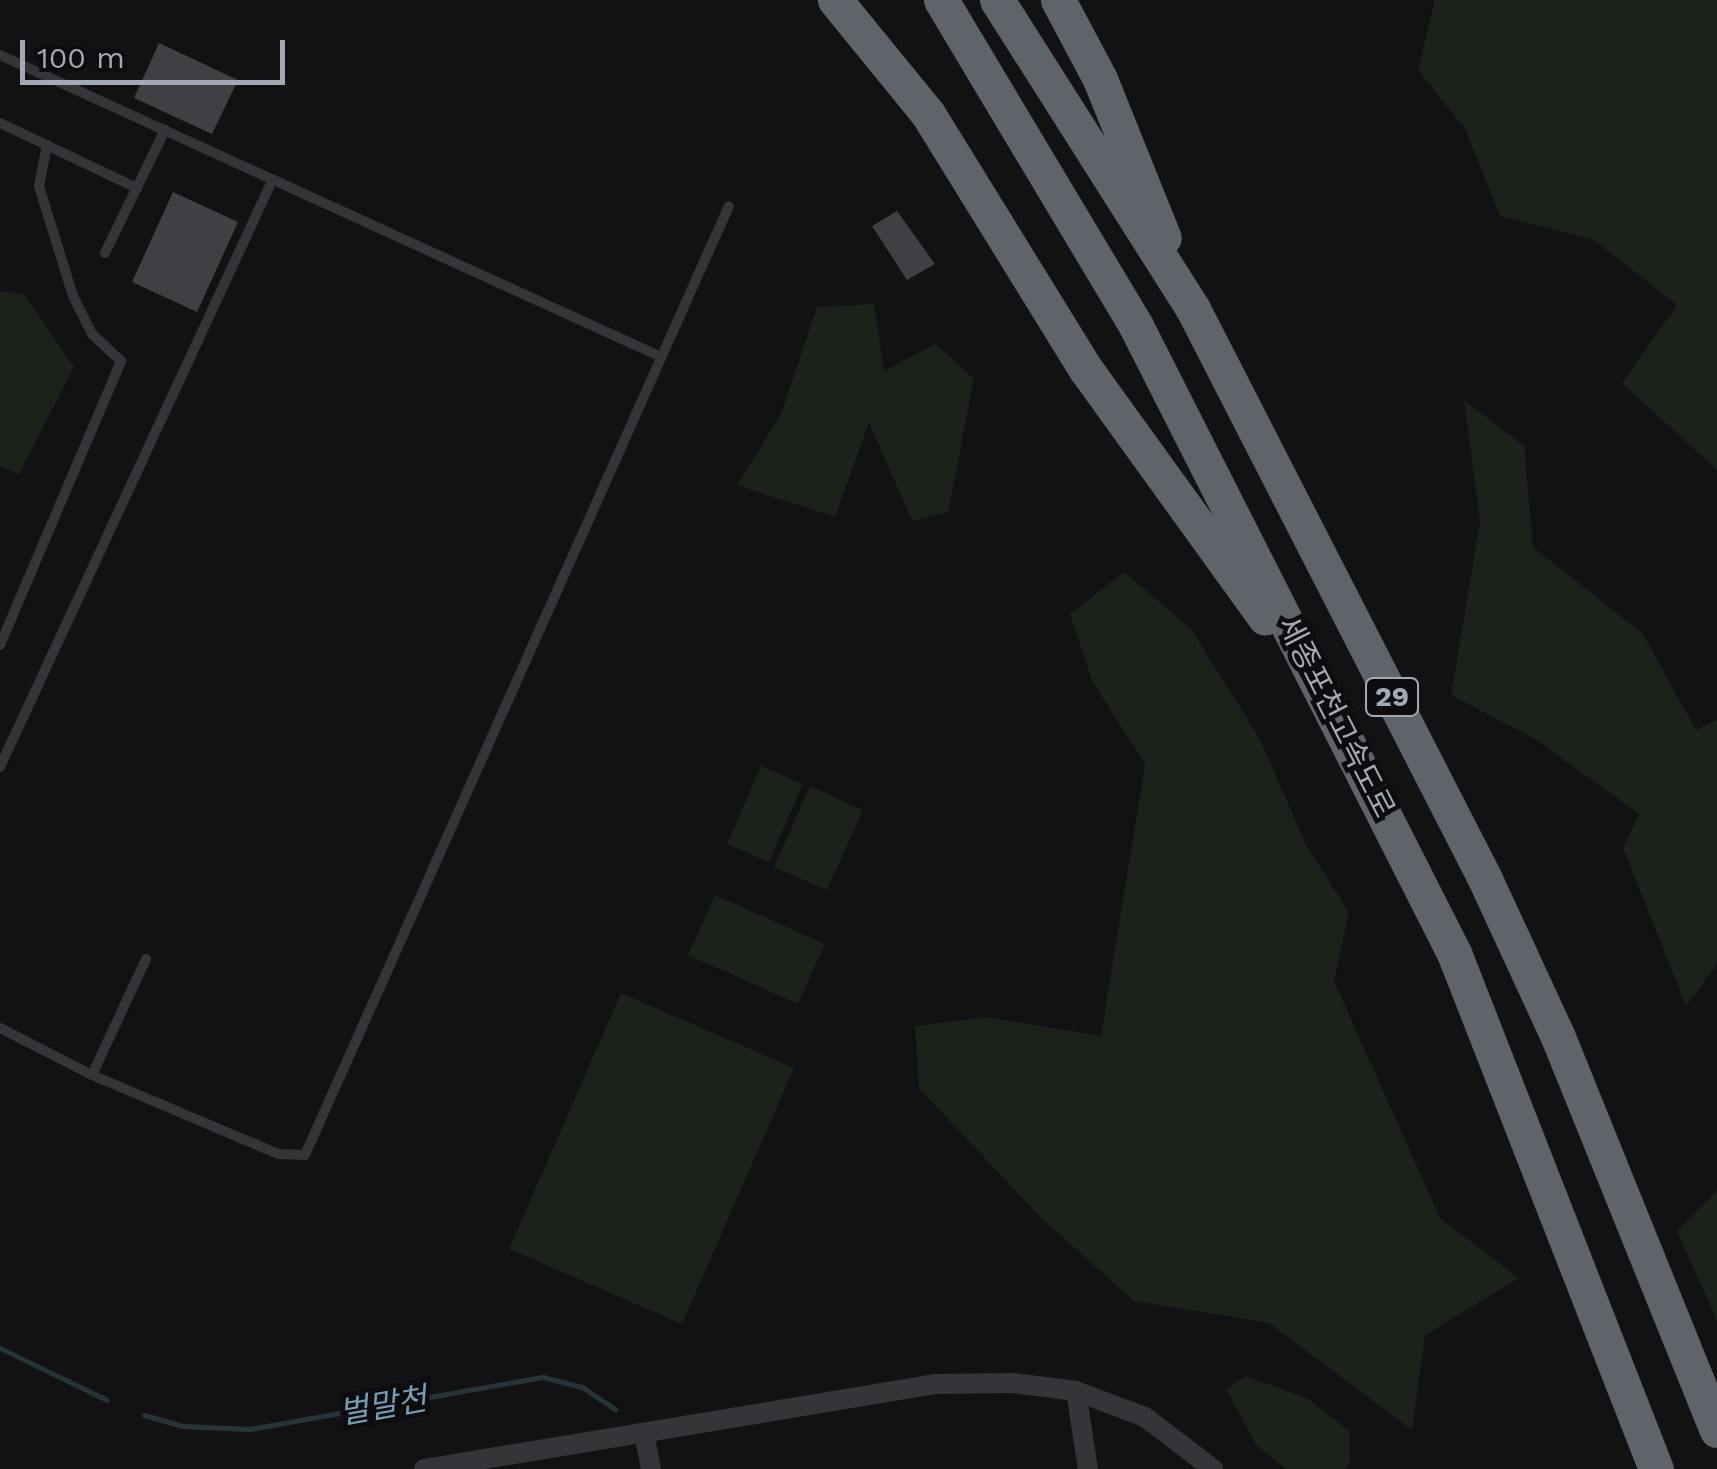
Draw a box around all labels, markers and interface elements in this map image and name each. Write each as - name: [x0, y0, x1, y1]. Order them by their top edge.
- scale bar: [25, 20, 290, 82]
- text: 100 m: [37, 40, 125, 75]
- street label: 세종포천고속도로: [1270, 610, 1402, 824]
- road number: 29: [1364, 674, 1420, 720]
- water label: 벌말천: [336, 1379, 430, 1433]

